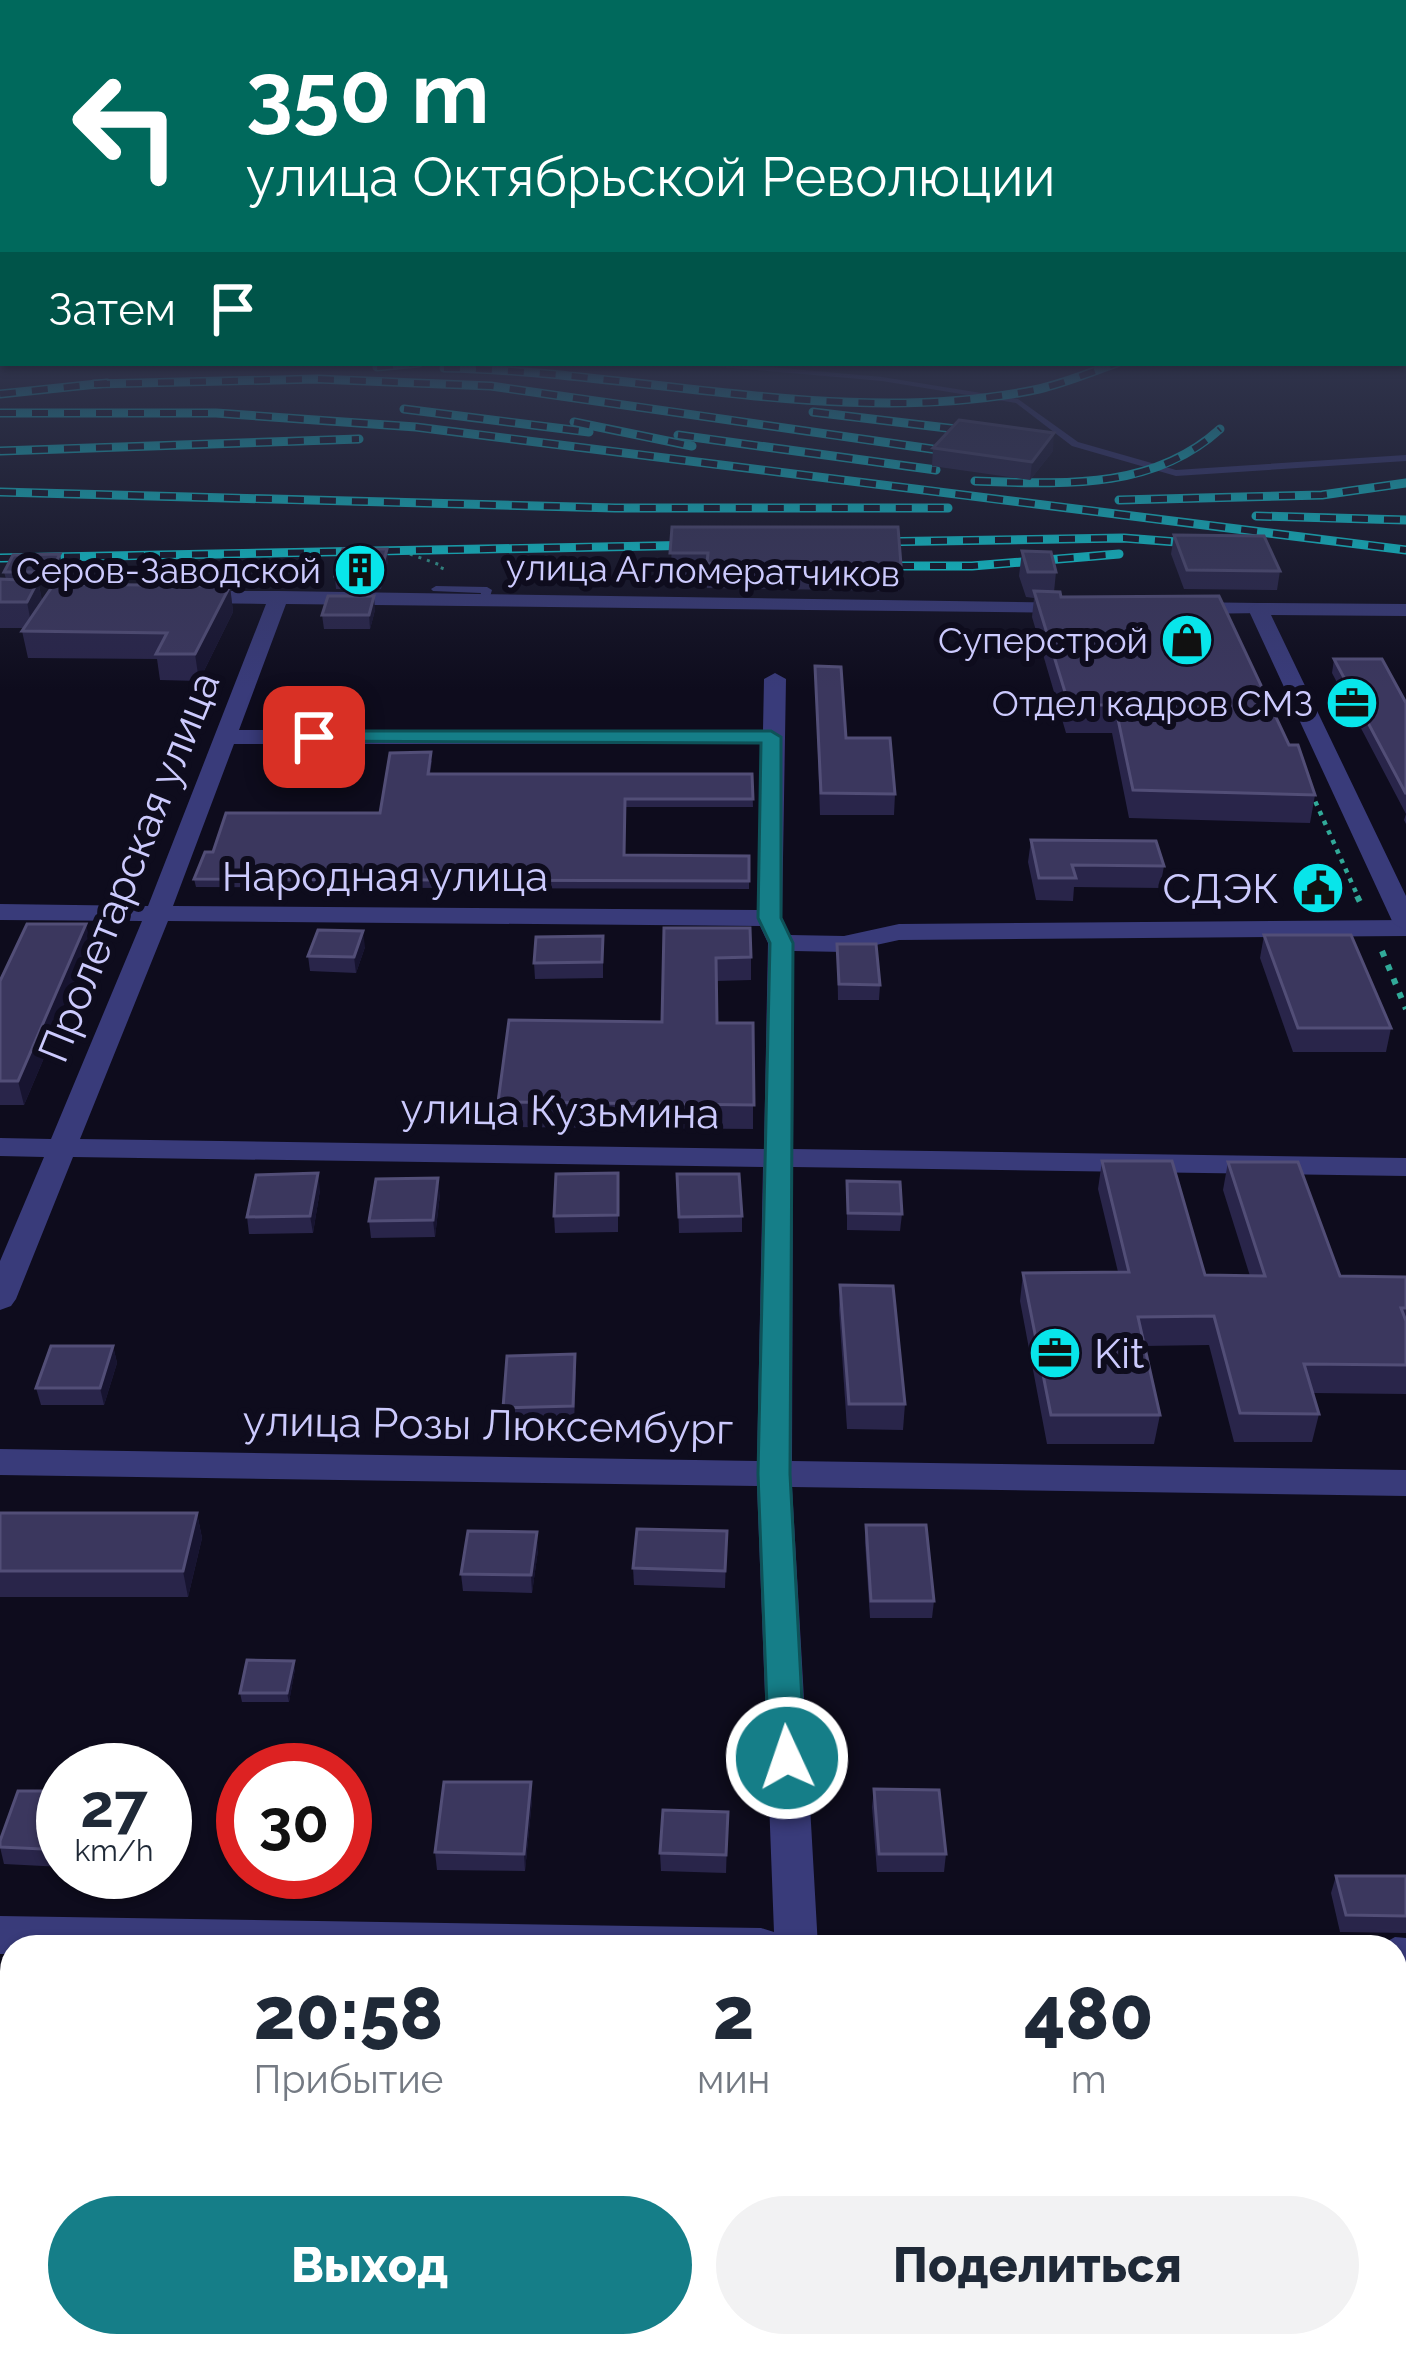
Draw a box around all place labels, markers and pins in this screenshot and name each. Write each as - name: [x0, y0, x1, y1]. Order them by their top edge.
- building icon: Серов-Заводской: [332, 542, 388, 598]
- place label: Серов-Заводской: [16, 549, 321, 591]
- shop icon: Суперстрой: [1159, 612, 1215, 668]
- place label: Суперстрой: [938, 619, 1148, 661]
- office icon: Отдел кадров СМЗ: [1324, 675, 1380, 731]
- place label: Отдел кадров СМЗ: [992, 682, 1313, 724]
- pin: [263, 686, 365, 788]
- public building icon: СДЭК: [1290, 860, 1346, 916]
- place label: СДЭК: [1162, 864, 1279, 913]
- office icon: Kit: [1027, 1325, 1083, 1381]
- place label: Kit: [1094, 1329, 1144, 1378]

